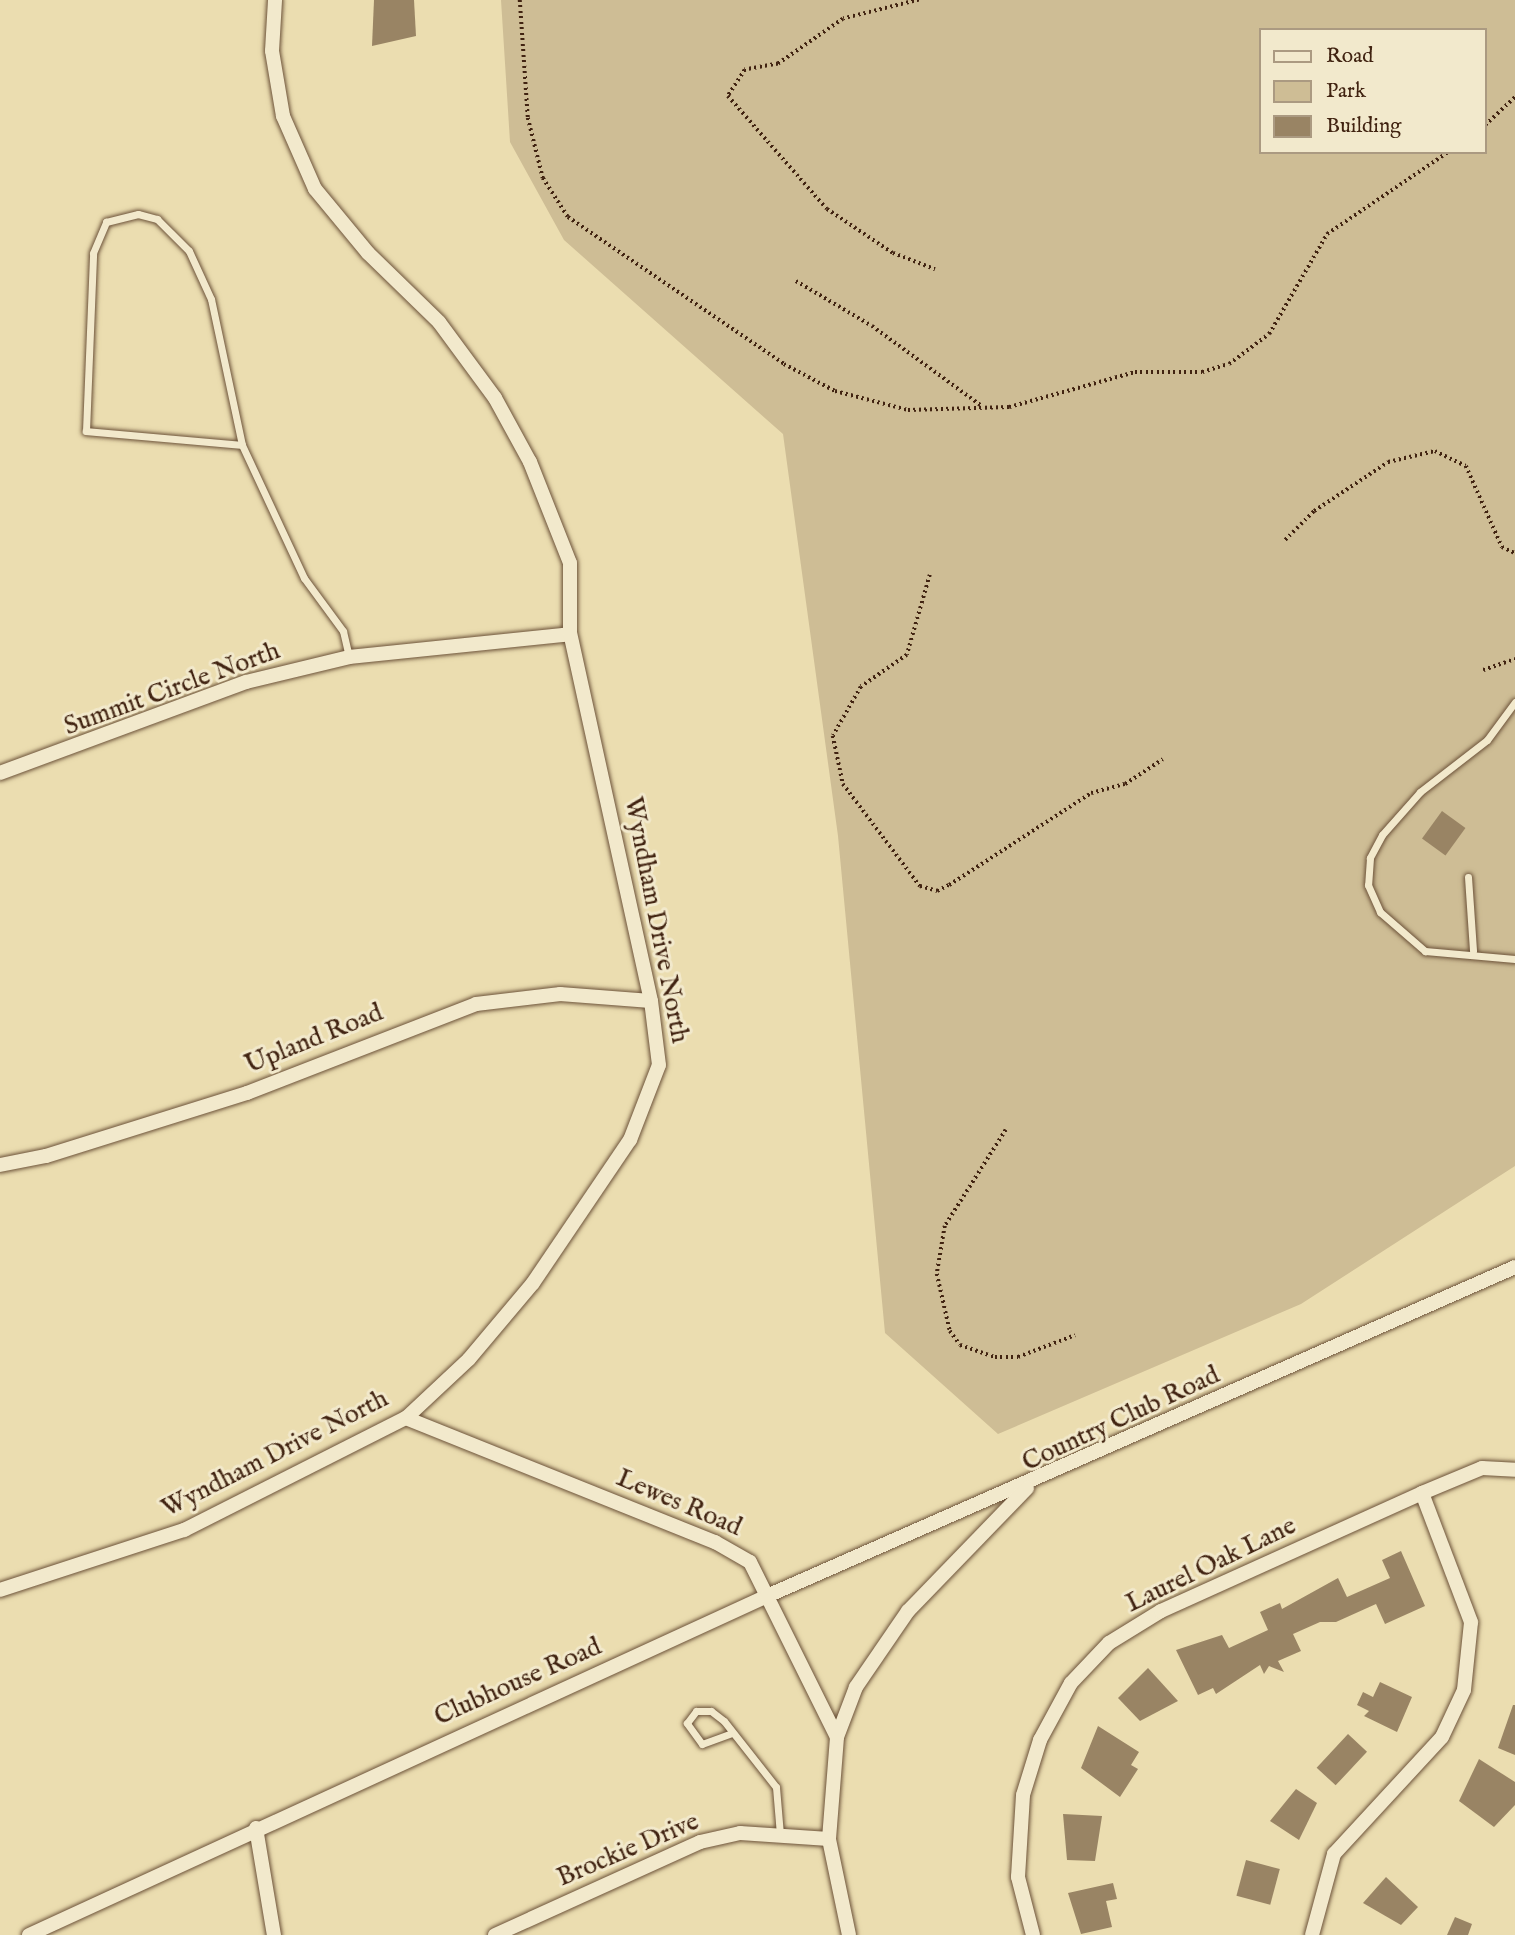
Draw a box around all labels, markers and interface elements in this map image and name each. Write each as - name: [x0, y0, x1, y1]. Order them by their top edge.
- legend: [1260, 28, 1487, 154]
- text: Road: [1326, 43, 1373, 70]
- text: Park: [1326, 78, 1366, 105]
- text: Building: [1326, 113, 1401, 140]
- street label: Summit Circle North: [60, 635, 284, 743]
- street label: Wyndham Drive North: [617, 794, 695, 1046]
- street label: Upland Road: [241, 997, 387, 1081]
- street label: Country Club Road: [1017, 1360, 1225, 1478]
- street label: Wyndham Drive North: [157, 1383, 393, 1525]
- street label: Lewes Road: [612, 1463, 746, 1543]
- street label: Laurel Oak Lane: [1121, 1510, 1301, 1620]
- street label: Clubhouse Road: [430, 1631, 606, 1733]
- street label: Brockie Drive: [552, 1806, 704, 1894]

